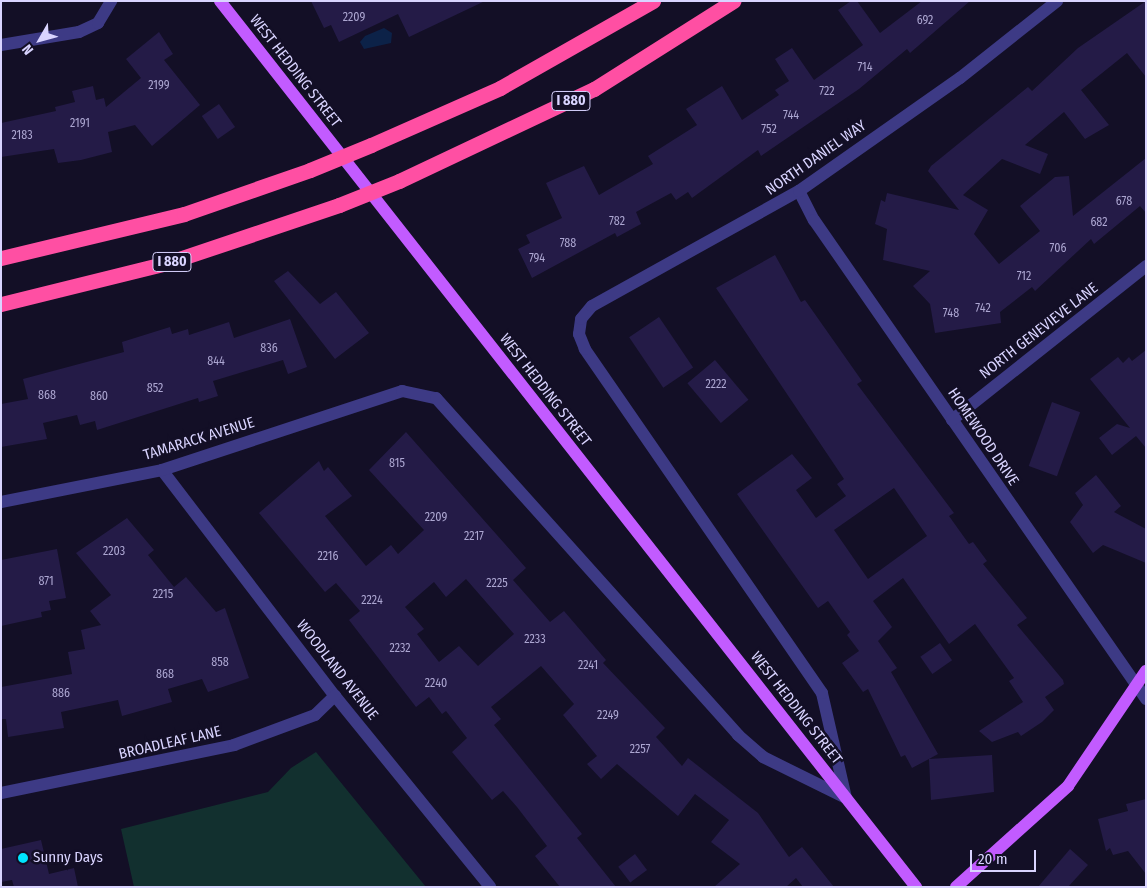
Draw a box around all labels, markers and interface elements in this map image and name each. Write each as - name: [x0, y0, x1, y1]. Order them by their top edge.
- street label: WEST HEDDING STREET: [246, 11, 344, 131]
- house number: 2209: [343, 11, 365, 25]
- house number: 692: [917, 14, 933, 28]
- north arrow: [15, 15, 65, 65]
- text: N: [19, 41, 37, 58]
- house number: 714: [857, 61, 873, 75]
- house number: 2199: [148, 79, 170, 93]
- house number: 722: [819, 85, 835, 99]
- road number: I 880: [551, 90, 591, 112]
- house number: 744: [783, 109, 799, 123]
- house number: 2191: [70, 117, 90, 131]
- street label: NORTH DANIEL WAY: [762, 117, 870, 199]
- house number: 752: [761, 123, 777, 137]
- house number: 2183: [11, 129, 33, 143]
- house number: 678: [1116, 195, 1132, 209]
- house number: 782: [609, 215, 625, 229]
- house number: 682: [1090, 216, 1108, 230]
- house number: 788: [560, 237, 576, 251]
- house number: 706: [1050, 242, 1066, 256]
- road number: I 880: [152, 250, 192, 274]
- house number: 794: [529, 252, 545, 266]
- house number: 712: [1017, 270, 1031, 284]
- street label: NORTH GENEVIEVE LANE: [976, 279, 1102, 383]
- house number: 742: [975, 302, 991, 316]
- house number: 748: [943, 307, 959, 321]
- street label: WEST HEDDING STREET: [496, 330, 594, 450]
- house number: 836: [260, 342, 278, 356]
- house number: 844: [207, 355, 225, 369]
- house number: 2222: [705, 378, 727, 392]
- house number: 852: [147, 382, 163, 396]
- street label: HOMEWOOD DRIVE: [944, 385, 1022, 489]
- house number: 868: [38, 389, 56, 403]
- house number: 860: [90, 390, 108, 404]
- street label: TAMARACK AVENUE: [141, 414, 257, 464]
- house number: 815: [389, 457, 405, 471]
- house number: 2209: [425, 511, 447, 525]
- house number: 2217: [464, 530, 484, 544]
- house number: 2203: [103, 545, 125, 559]
- house number: 2216: [318, 550, 338, 564]
- house number: 871: [38, 575, 54, 589]
- house number: 2225: [486, 577, 508, 591]
- house number: 2215: [153, 588, 173, 602]
- house number: 2224: [361, 594, 383, 608]
- street label: WOODLAND AVENUE: [292, 616, 382, 724]
- house number: 2233: [524, 633, 546, 647]
- house number: 2232: [389, 642, 411, 656]
- street label: WEST HEDDING STREET: [747, 648, 845, 768]
- house number: 858: [211, 656, 229, 670]
- house number: 2241: [578, 659, 598, 673]
- house number: 868: [156, 668, 174, 682]
- house number: 2240: [425, 677, 447, 691]
- house number: 886: [52, 687, 70, 701]
- house number: 2249: [597, 709, 619, 723]
- street label: BROADLEAF LANE: [117, 722, 223, 764]
- house number: 2257: [630, 743, 650, 757]
- scale bar: [972, 840, 1038, 872]
- place label: Sunny Days: [33, 849, 103, 867]
- text: 20 m: [978, 850, 1008, 868]
- marker: Sunny Days: [17, 852, 29, 864]

